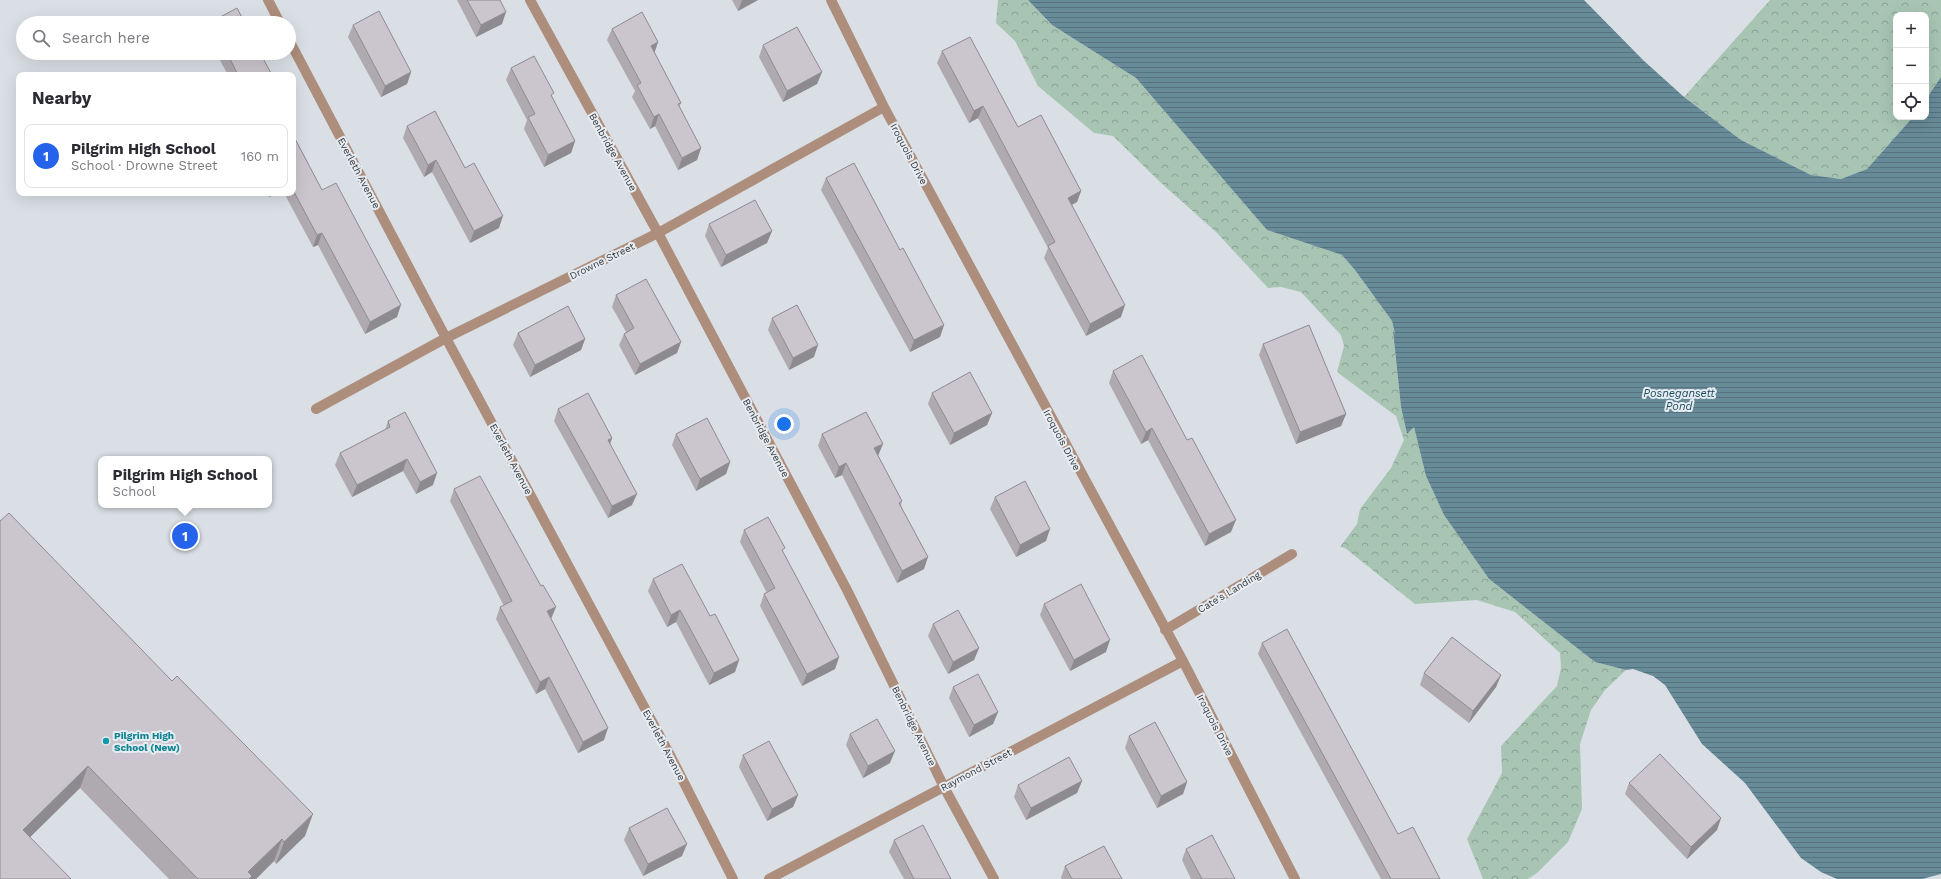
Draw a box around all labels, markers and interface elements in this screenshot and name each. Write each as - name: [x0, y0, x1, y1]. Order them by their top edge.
- map controls: [1893, 12, 1929, 120]
- button: +: [1893, 12, 1929, 48]
- search box: [16, 16, 296, 60]
- icon: search: [30, 27, 52, 49]
- text: Search here: [62, 29, 150, 47]
- button: −: [1893, 48, 1929, 84]
- button: locate: [1893, 84, 1929, 120]
- text: Nearby: [32, 88, 91, 108]
- street label: Benbridge Avenue: [587, 111, 639, 193]
- street label: Iroquois Drive: [888, 122, 930, 187]
- street label: Everleth Avenue: [336, 136, 382, 210]
- text: Pilgrim High School: [71, 140, 216, 158]
- text: 1: [43, 149, 49, 164]
- text: 160 m: [241, 149, 279, 164]
- text: School · Drowne Street: [71, 158, 218, 173]
- street label: Drowne Street: [568, 240, 637, 281]
- water label: Posnegansett Pond: [1643, 387, 1715, 413]
- street label: Benbridge Avenue: [741, 397, 791, 479]
- street label: Iroquois Drive: [1041, 408, 1083, 473]
- your location: [774, 414, 794, 434]
- street label: Everleth Avenue: [488, 422, 534, 496]
- popup: [98, 456, 272, 508]
- text: Pilgrim High School: [113, 466, 257, 484]
- text: School: [113, 484, 156, 499]
- pin: 1: [172, 521, 198, 551]
- street label: Cate's Landing: [1196, 569, 1263, 615]
- street label: Benbridge Avenue: [890, 684, 938, 768]
- street label: Iroquois Drive: [1195, 692, 1235, 758]
- street label: Everleth Avenue: [641, 708, 687, 782]
- place label: Pilgrim High School (New): [114, 730, 180, 753]
- marker: Pilgrim High School (New): [101, 736, 111, 746]
- street label: Raymond Street: [939, 746, 1014, 793]

